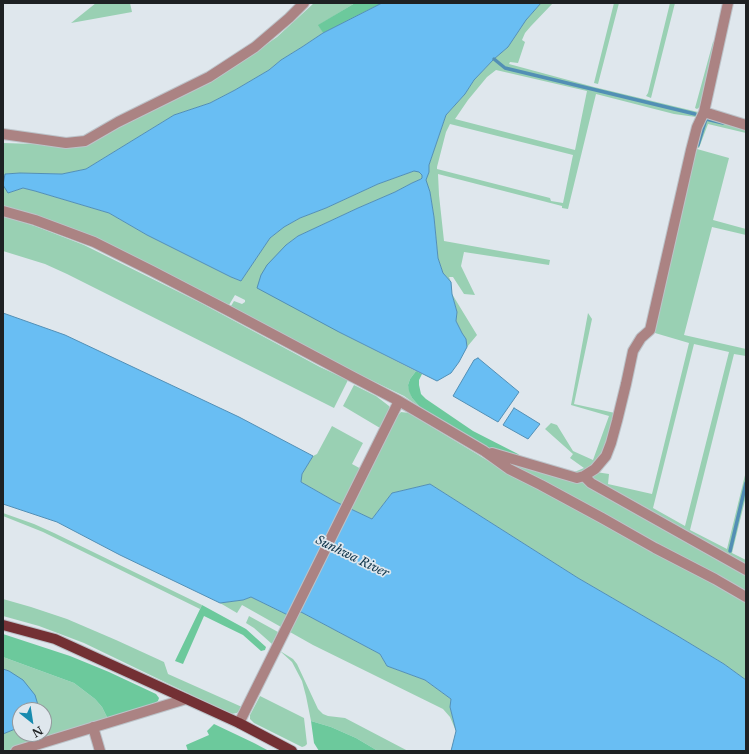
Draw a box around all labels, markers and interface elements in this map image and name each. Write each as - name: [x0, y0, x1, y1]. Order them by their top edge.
- water label: Sunhwa River: [313, 533, 391, 581]
- north arrow: [12, 702, 52, 742]
- text: N: [30, 723, 45, 740]

